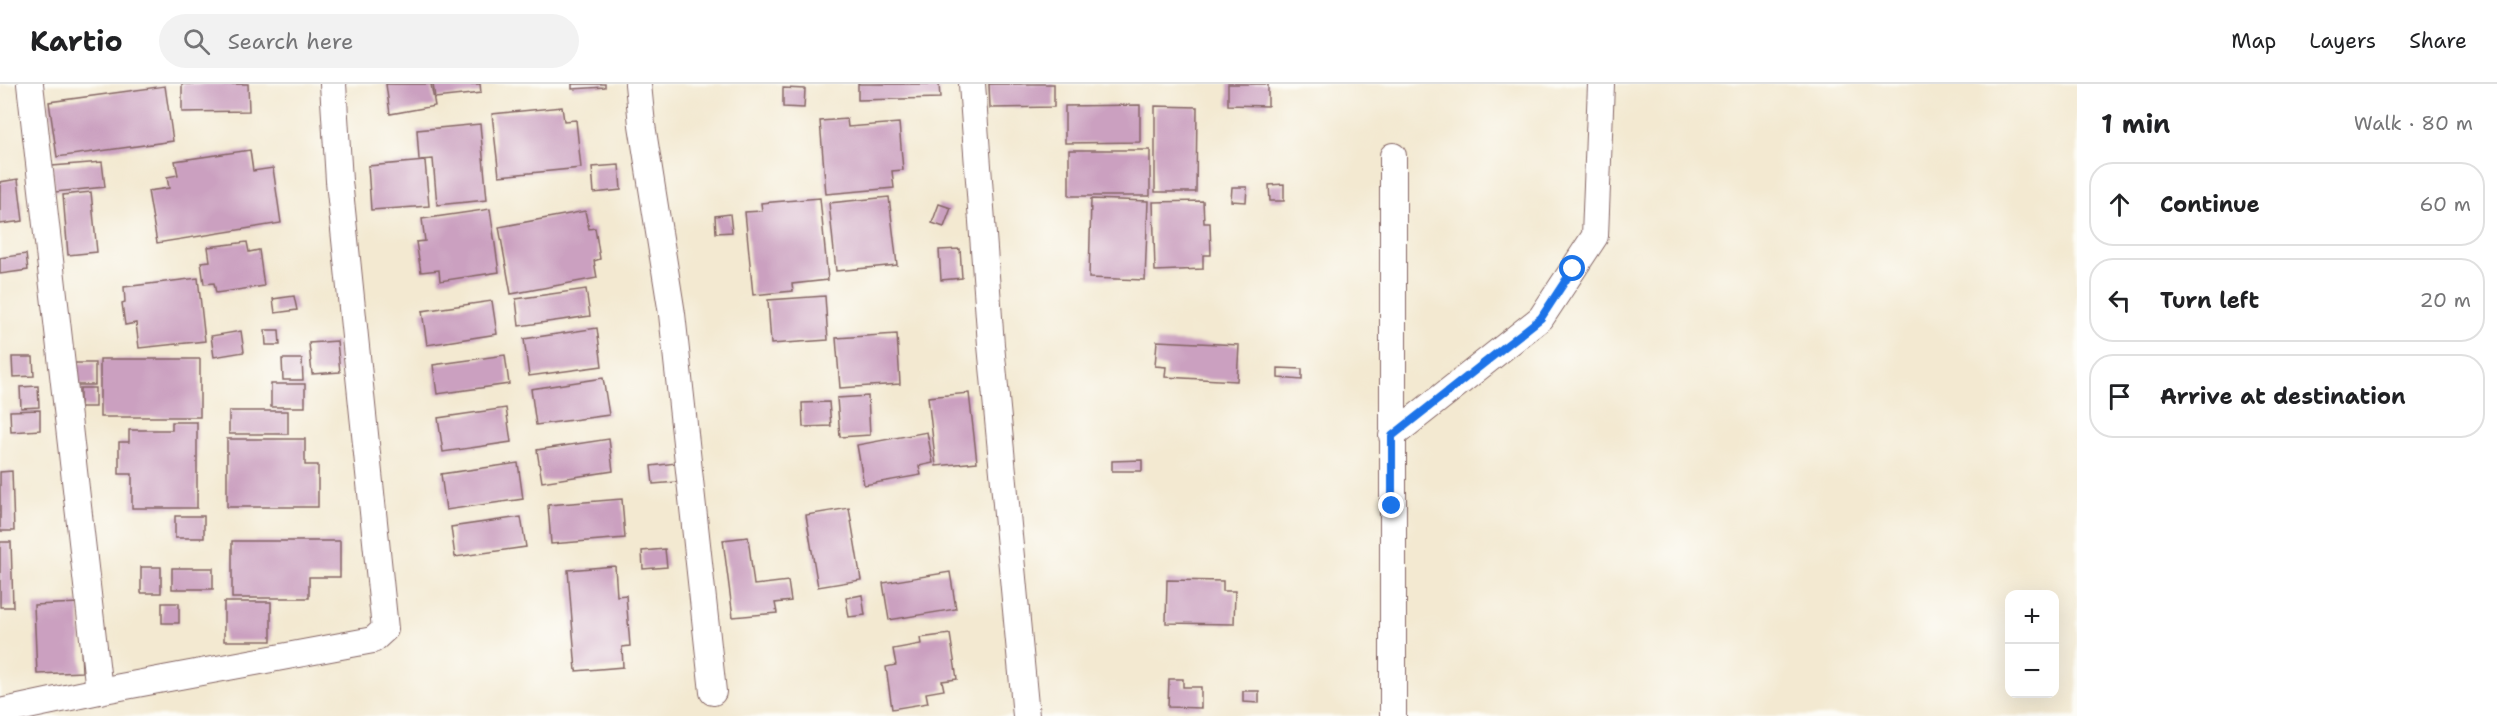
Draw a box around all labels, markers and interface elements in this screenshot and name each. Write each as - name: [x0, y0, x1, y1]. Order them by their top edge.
- search box: [159, 14, 579, 68]
- text: Kartio: [30, 22, 123, 60]
- icon: search: [180, 25, 213, 58]
- text: Search here: [228, 27, 353, 56]
- text: Map: [2231, 27, 2276, 55]
- text: Layers: [2309, 27, 2376, 55]
- text: Share: [2409, 27, 2467, 55]
- text: 1 min: [2101, 106, 2170, 141]
- text: Walk · 80 m: [2354, 110, 2473, 136]
- icon: ahead: [2103, 188, 2136, 221]
- text: Continue: [2160, 190, 2260, 219]
- text: 60 m: [2419, 191, 2471, 217]
- route start: [1559, 255, 1585, 281]
- icon: left: [2103, 284, 2136, 317]
- text: Turn left: [2160, 286, 2259, 315]
- text: 20 m: [2420, 287, 2471, 313]
- icon: arrive: [2103, 380, 2136, 413]
- text: Arrive at destination: [2160, 382, 2406, 411]
- route end: [1378, 492, 1404, 518]
- map controls: [2005, 590, 2059, 698]
- button: +: [2005, 590, 2059, 644]
- button: −: [2005, 644, 2059, 698]

